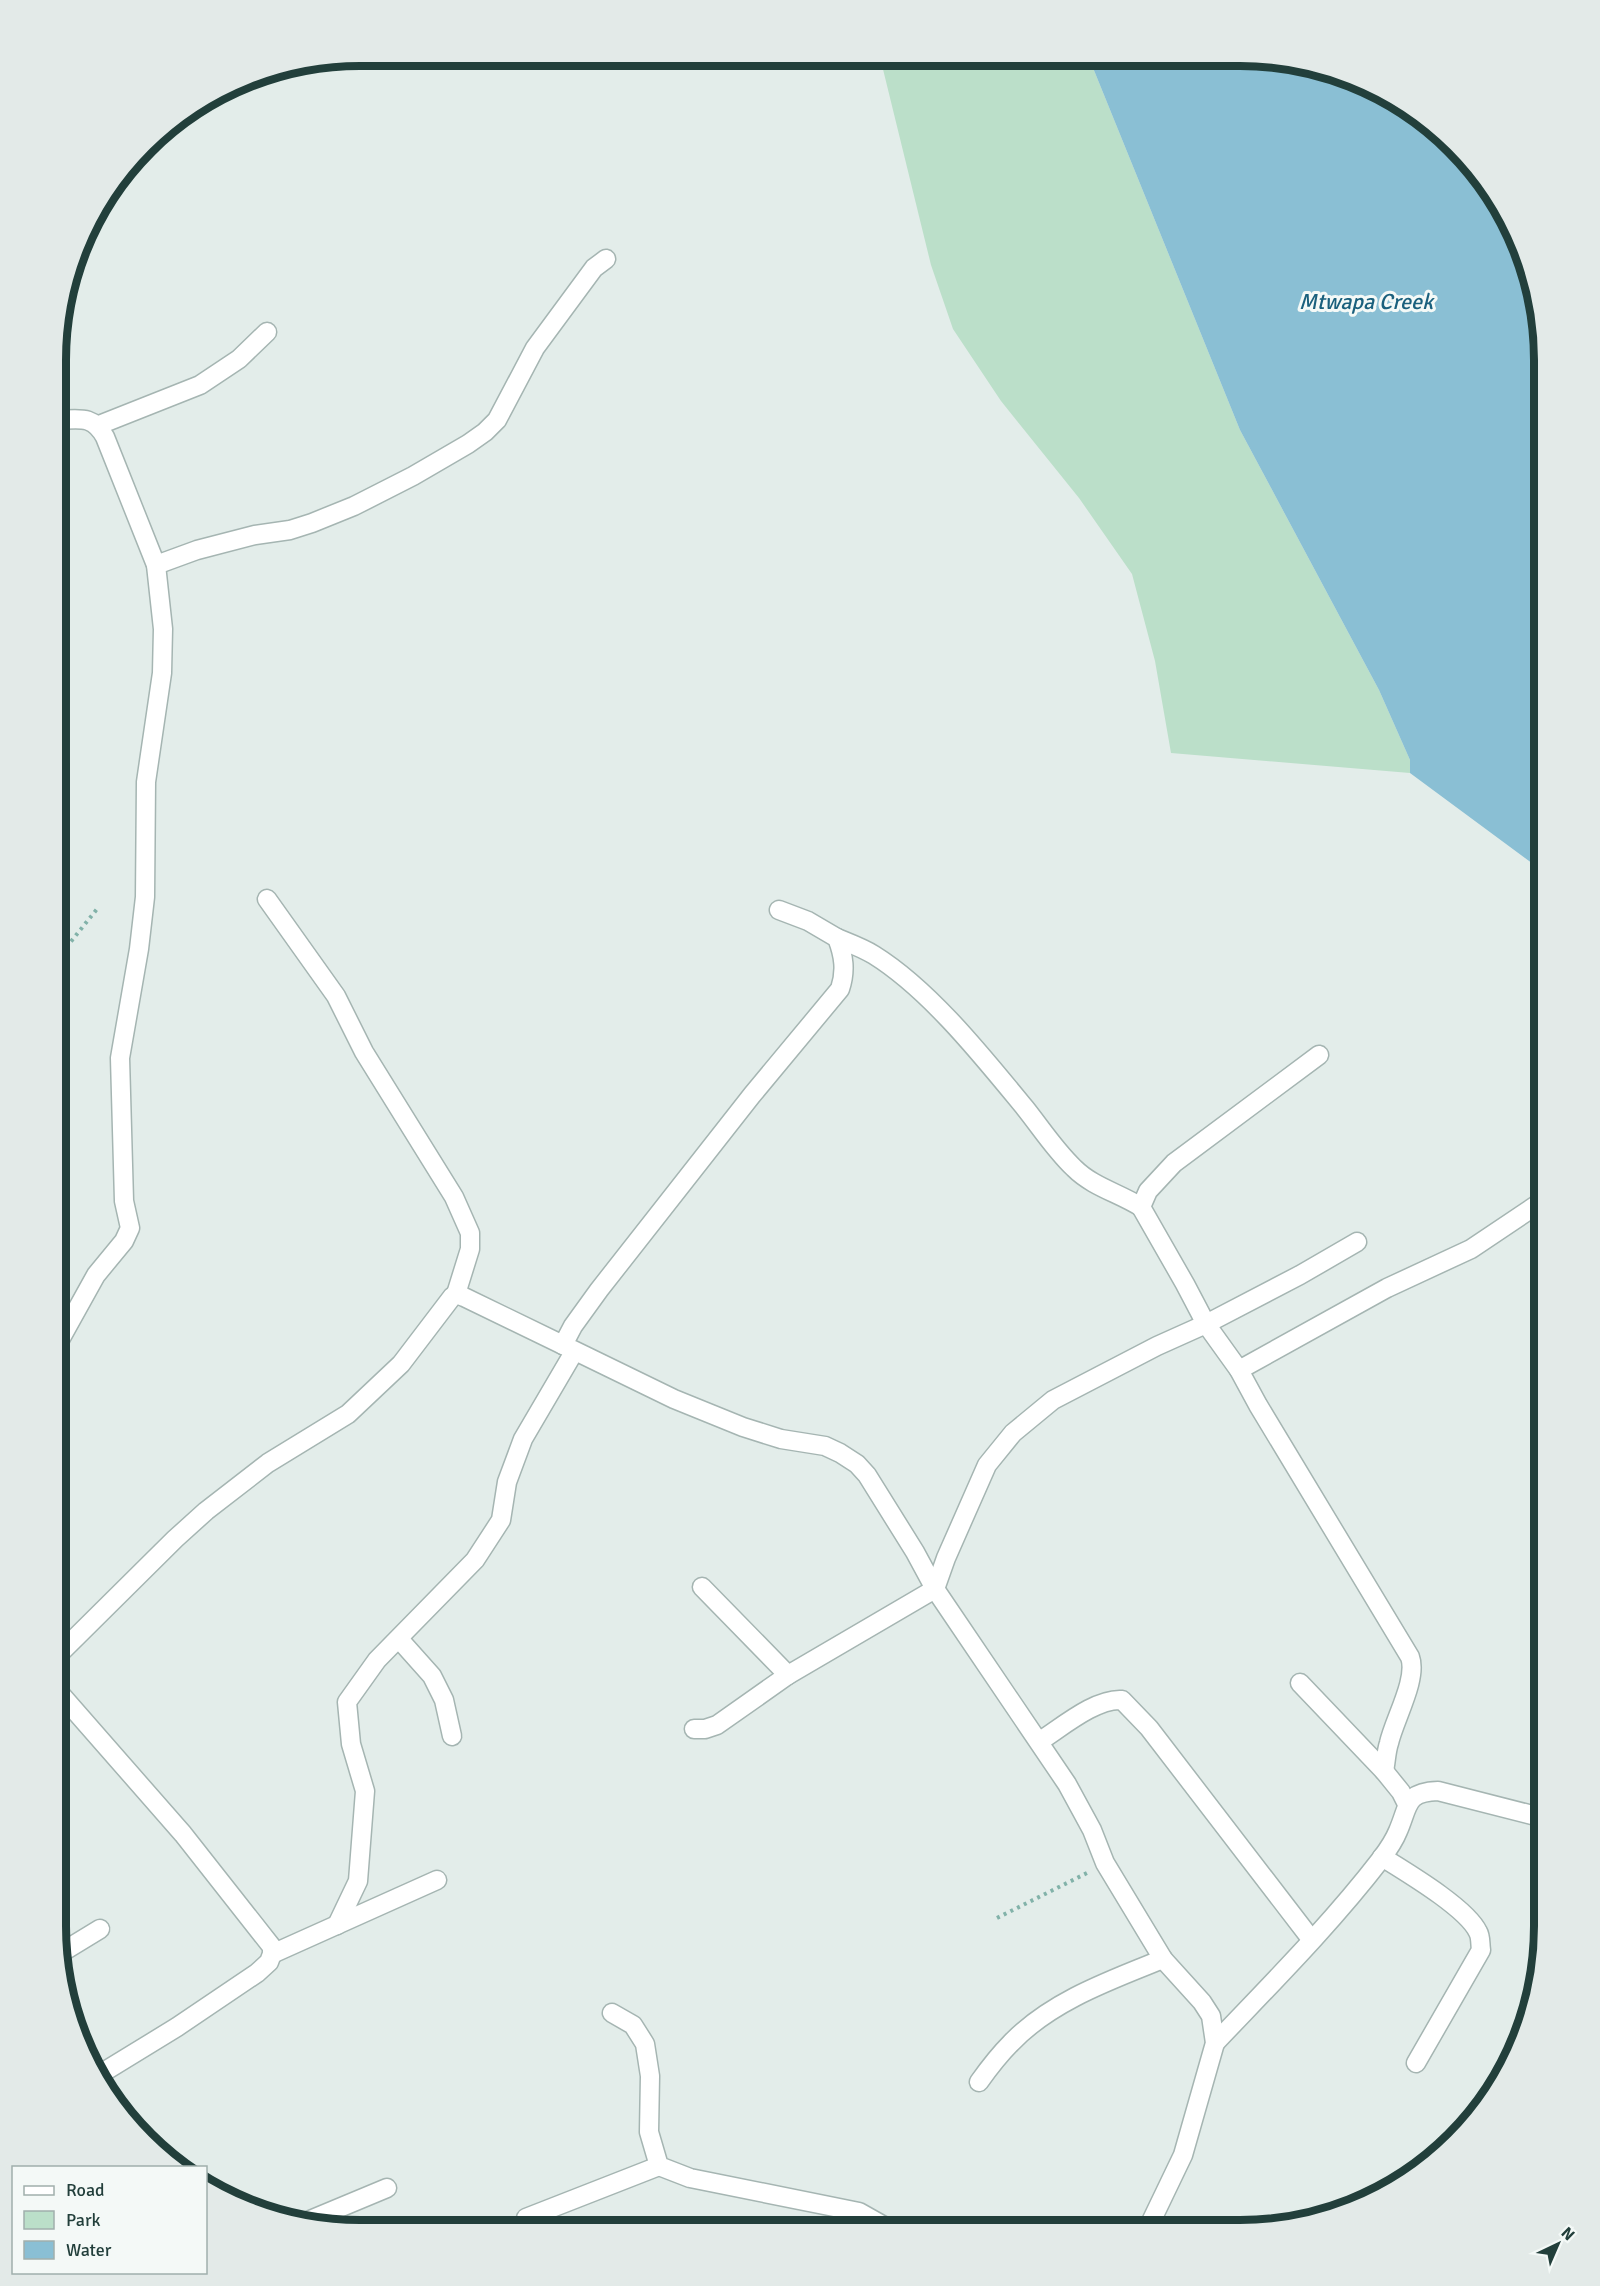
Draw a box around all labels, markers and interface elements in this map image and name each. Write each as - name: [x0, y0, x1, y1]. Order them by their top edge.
- water label: Mtwapa Creek: [1299, 288, 1435, 315]
- legend: [12, 2166, 207, 2274]
- text: Road: [66, 2179, 105, 2201]
- text: Park: [66, 2209, 101, 2231]
- north arrow: [1528, 2214, 1588, 2274]
- text: N: [1557, 2223, 1579, 2245]
- text: Water: [66, 2239, 112, 2261]

